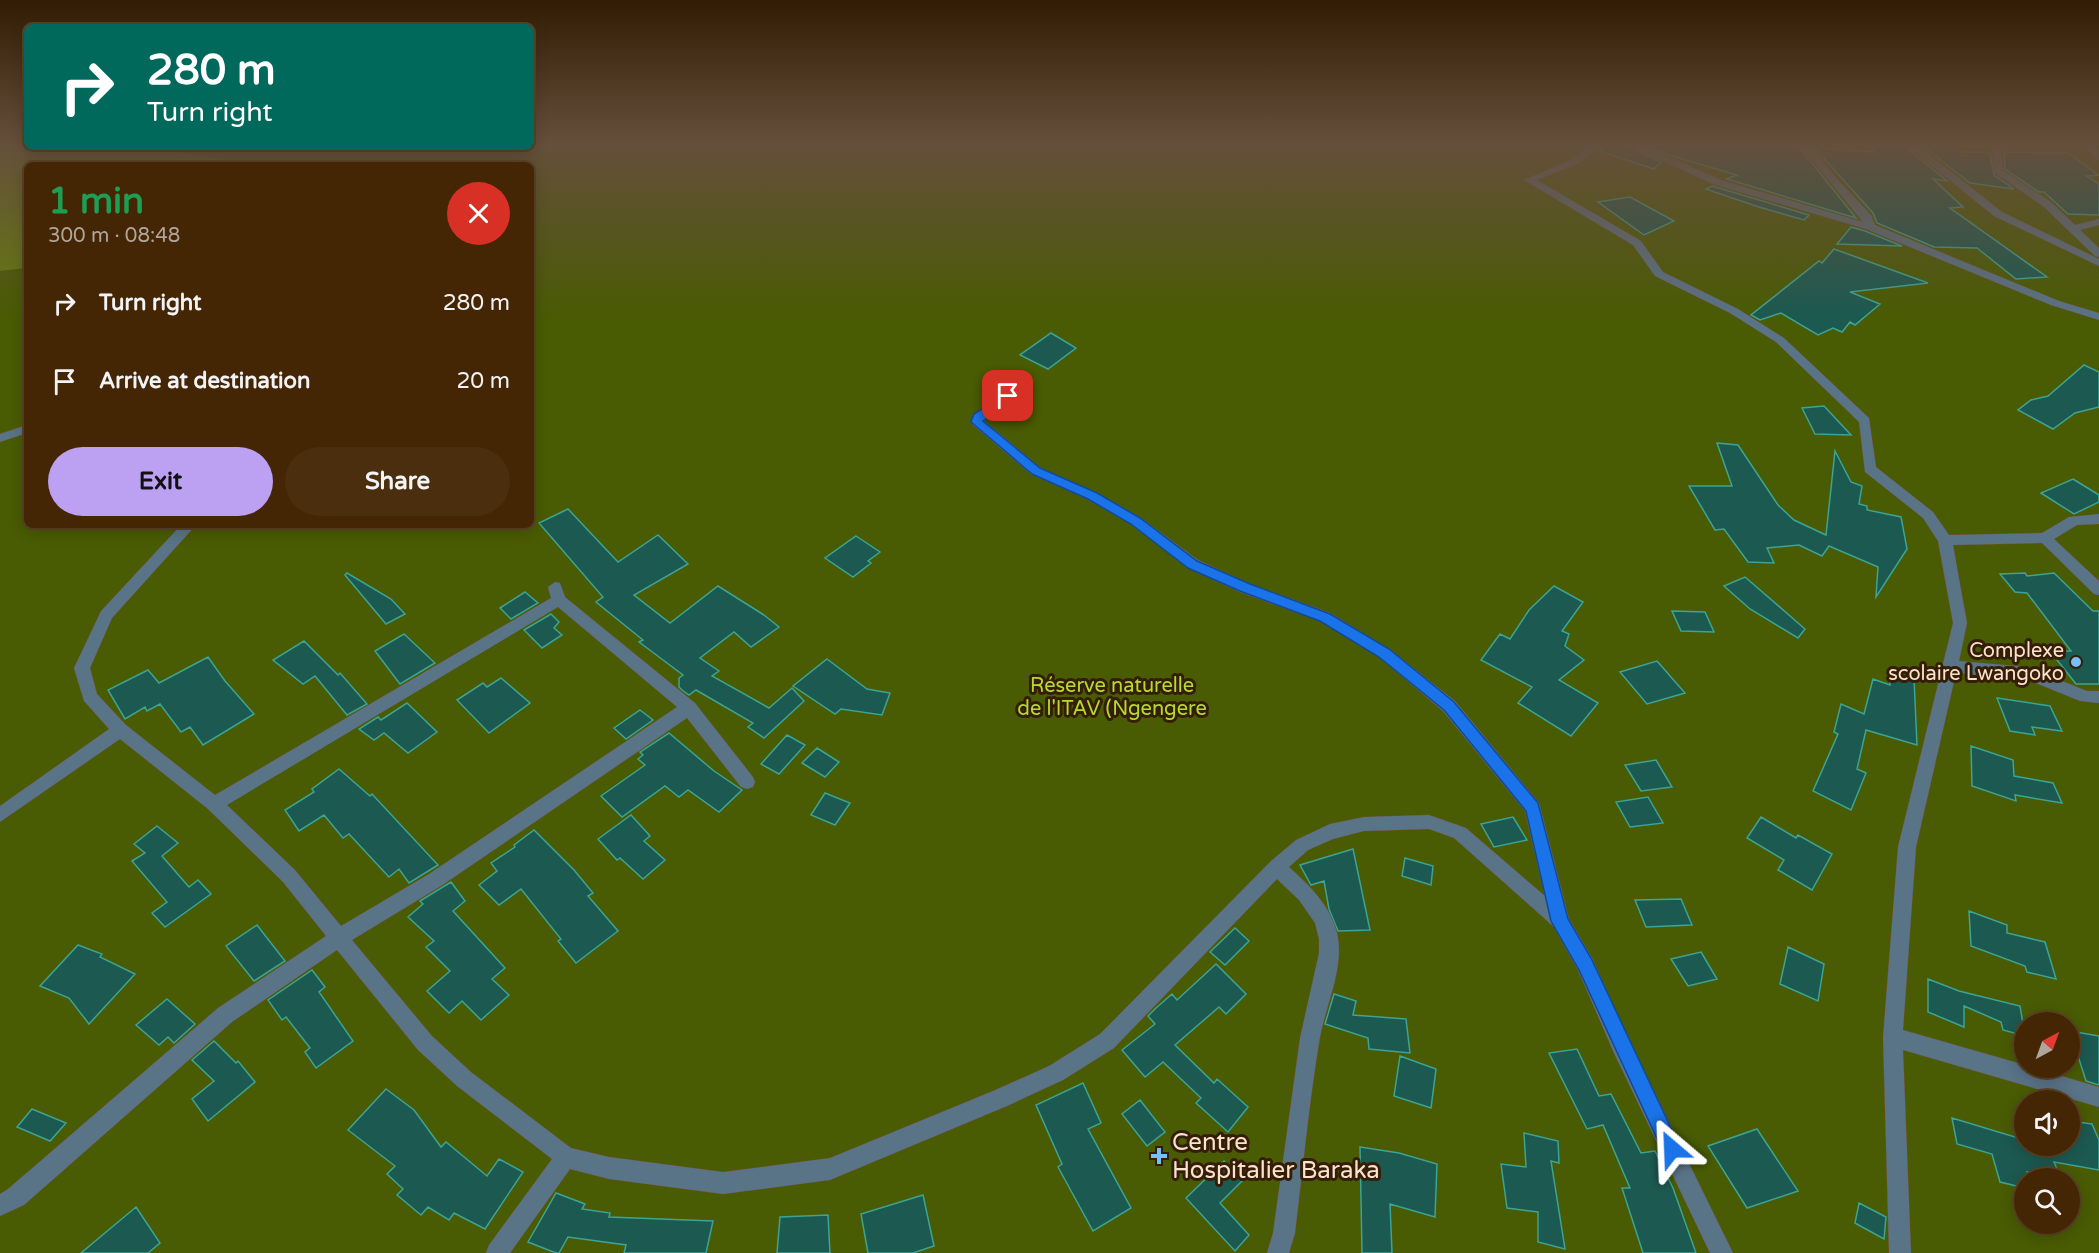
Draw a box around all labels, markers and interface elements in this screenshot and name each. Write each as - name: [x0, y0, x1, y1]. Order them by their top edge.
- text: 280 m: [147, 45, 276, 96]
- icon: right: [48, 48, 126, 126]
- text: Turn right: [147, 96, 273, 129]
- text: 1 min: [48, 180, 144, 223]
- button: close: [447, 182, 510, 245]
- text: 300 m · 08:48: [48, 224, 180, 248]
- icon: right: [48, 287, 81, 320]
- text: Turn right: [99, 290, 201, 316]
- text: 280 m: [443, 290, 510, 316]
- icon: arrive: [48, 365, 81, 398]
- text: Arrive at destination: [99, 368, 310, 394]
- text: 20 m: [456, 368, 510, 394]
- pin: [982, 370, 1033, 421]
- icon: arrive: [991, 379, 1024, 412]
- button: Exit: [48, 447, 273, 516]
- button: Share: [285, 447, 510, 516]
- place label: Complexe scolaire Lwangoko: [1888, 639, 2064, 686]
- marker: Complexe scolaire Lwangoko: [2069, 655, 2083, 669]
- park label: Réserve naturelle de l'ITAV (Ngengere: [1017, 674, 1207, 721]
- north arrow: [2014, 1012, 2080, 1078]
- map controls: [2014, 1012, 2080, 1234]
- button: sound: [2014, 1090, 2080, 1156]
- position arrow: [1640, 1117, 1704, 1181]
- place label: Centre Hospitalier Baraka: [1172, 1128, 1380, 1185]
- marker: Centre Hospitalier Baraka: [1150, 1147, 1168, 1165]
- button: search: [2014, 1168, 2080, 1234]

